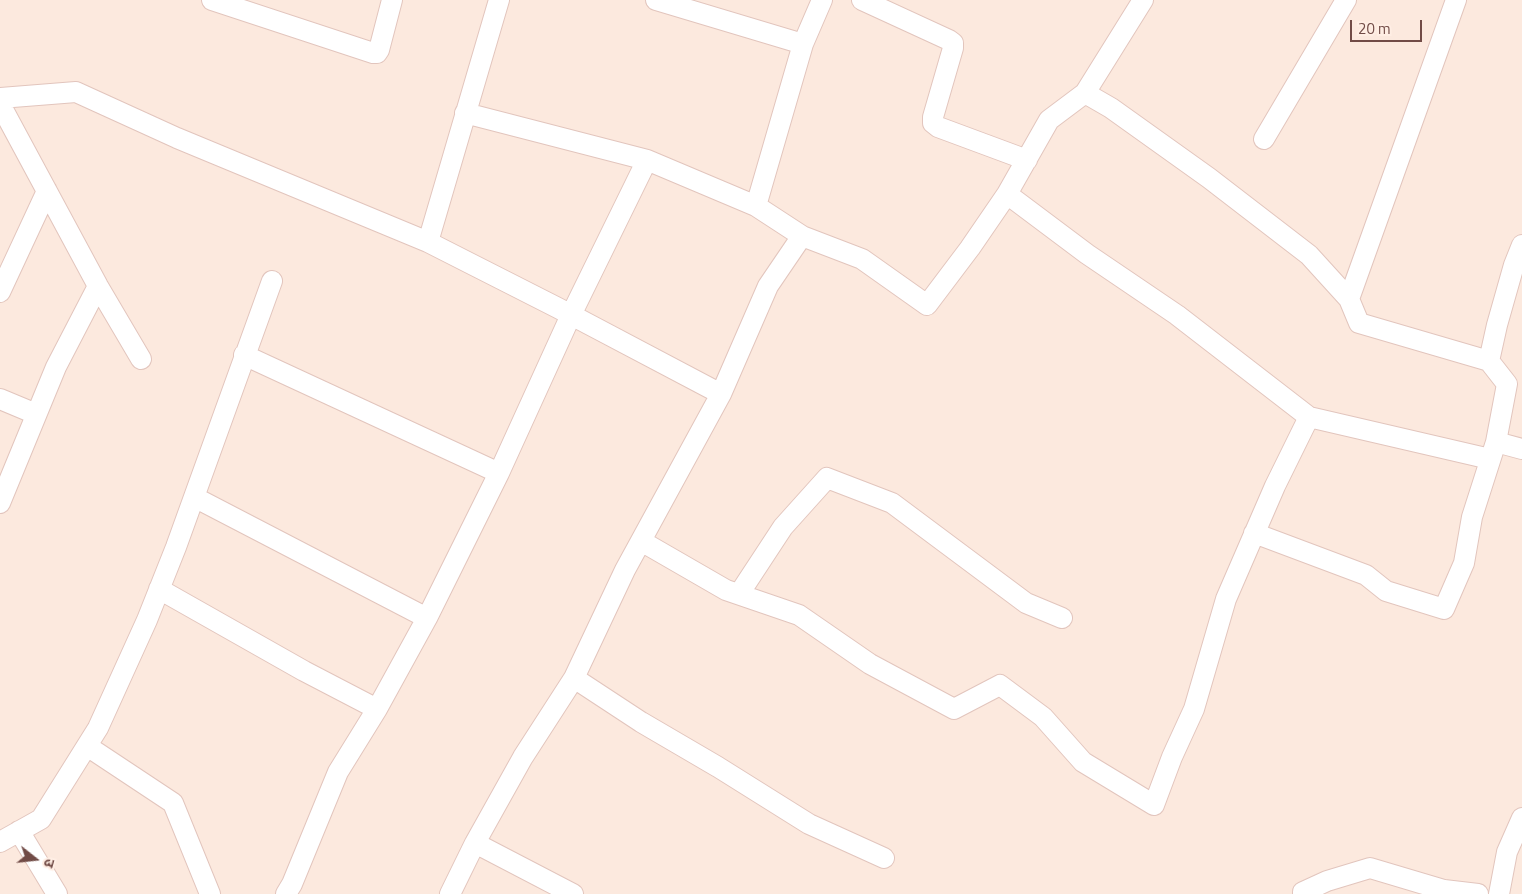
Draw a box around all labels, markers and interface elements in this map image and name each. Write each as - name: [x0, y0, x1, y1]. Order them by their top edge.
- scale bar: [1352, 10, 1424, 42]
- text: 20 m: [1358, 17, 1391, 40]
- north arrow: [10, 834, 60, 884]
- text: उ: [39, 856, 61, 870]

